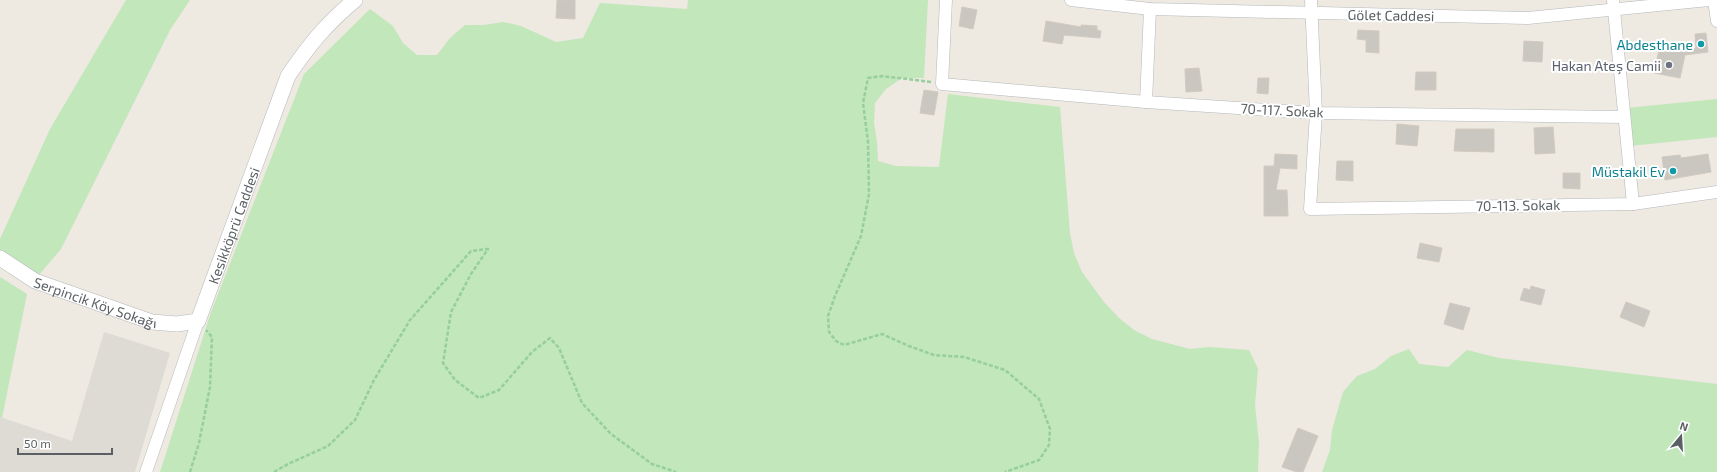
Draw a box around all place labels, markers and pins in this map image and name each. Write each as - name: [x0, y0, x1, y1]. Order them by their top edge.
- place label: Abdesthane: [1617, 36, 1693, 53]
- marker: Abdesthane: [1696, 39, 1706, 49]
- place label: Hakan Ateş Camii: [1552, 57, 1661, 75]
- marker: Hakan Ateş Camii: [1664, 60, 1674, 70]
- place label: Müstakil Ev: [1592, 163, 1666, 180]
- marker: Müstakil Ev: [1668, 166, 1678, 176]

